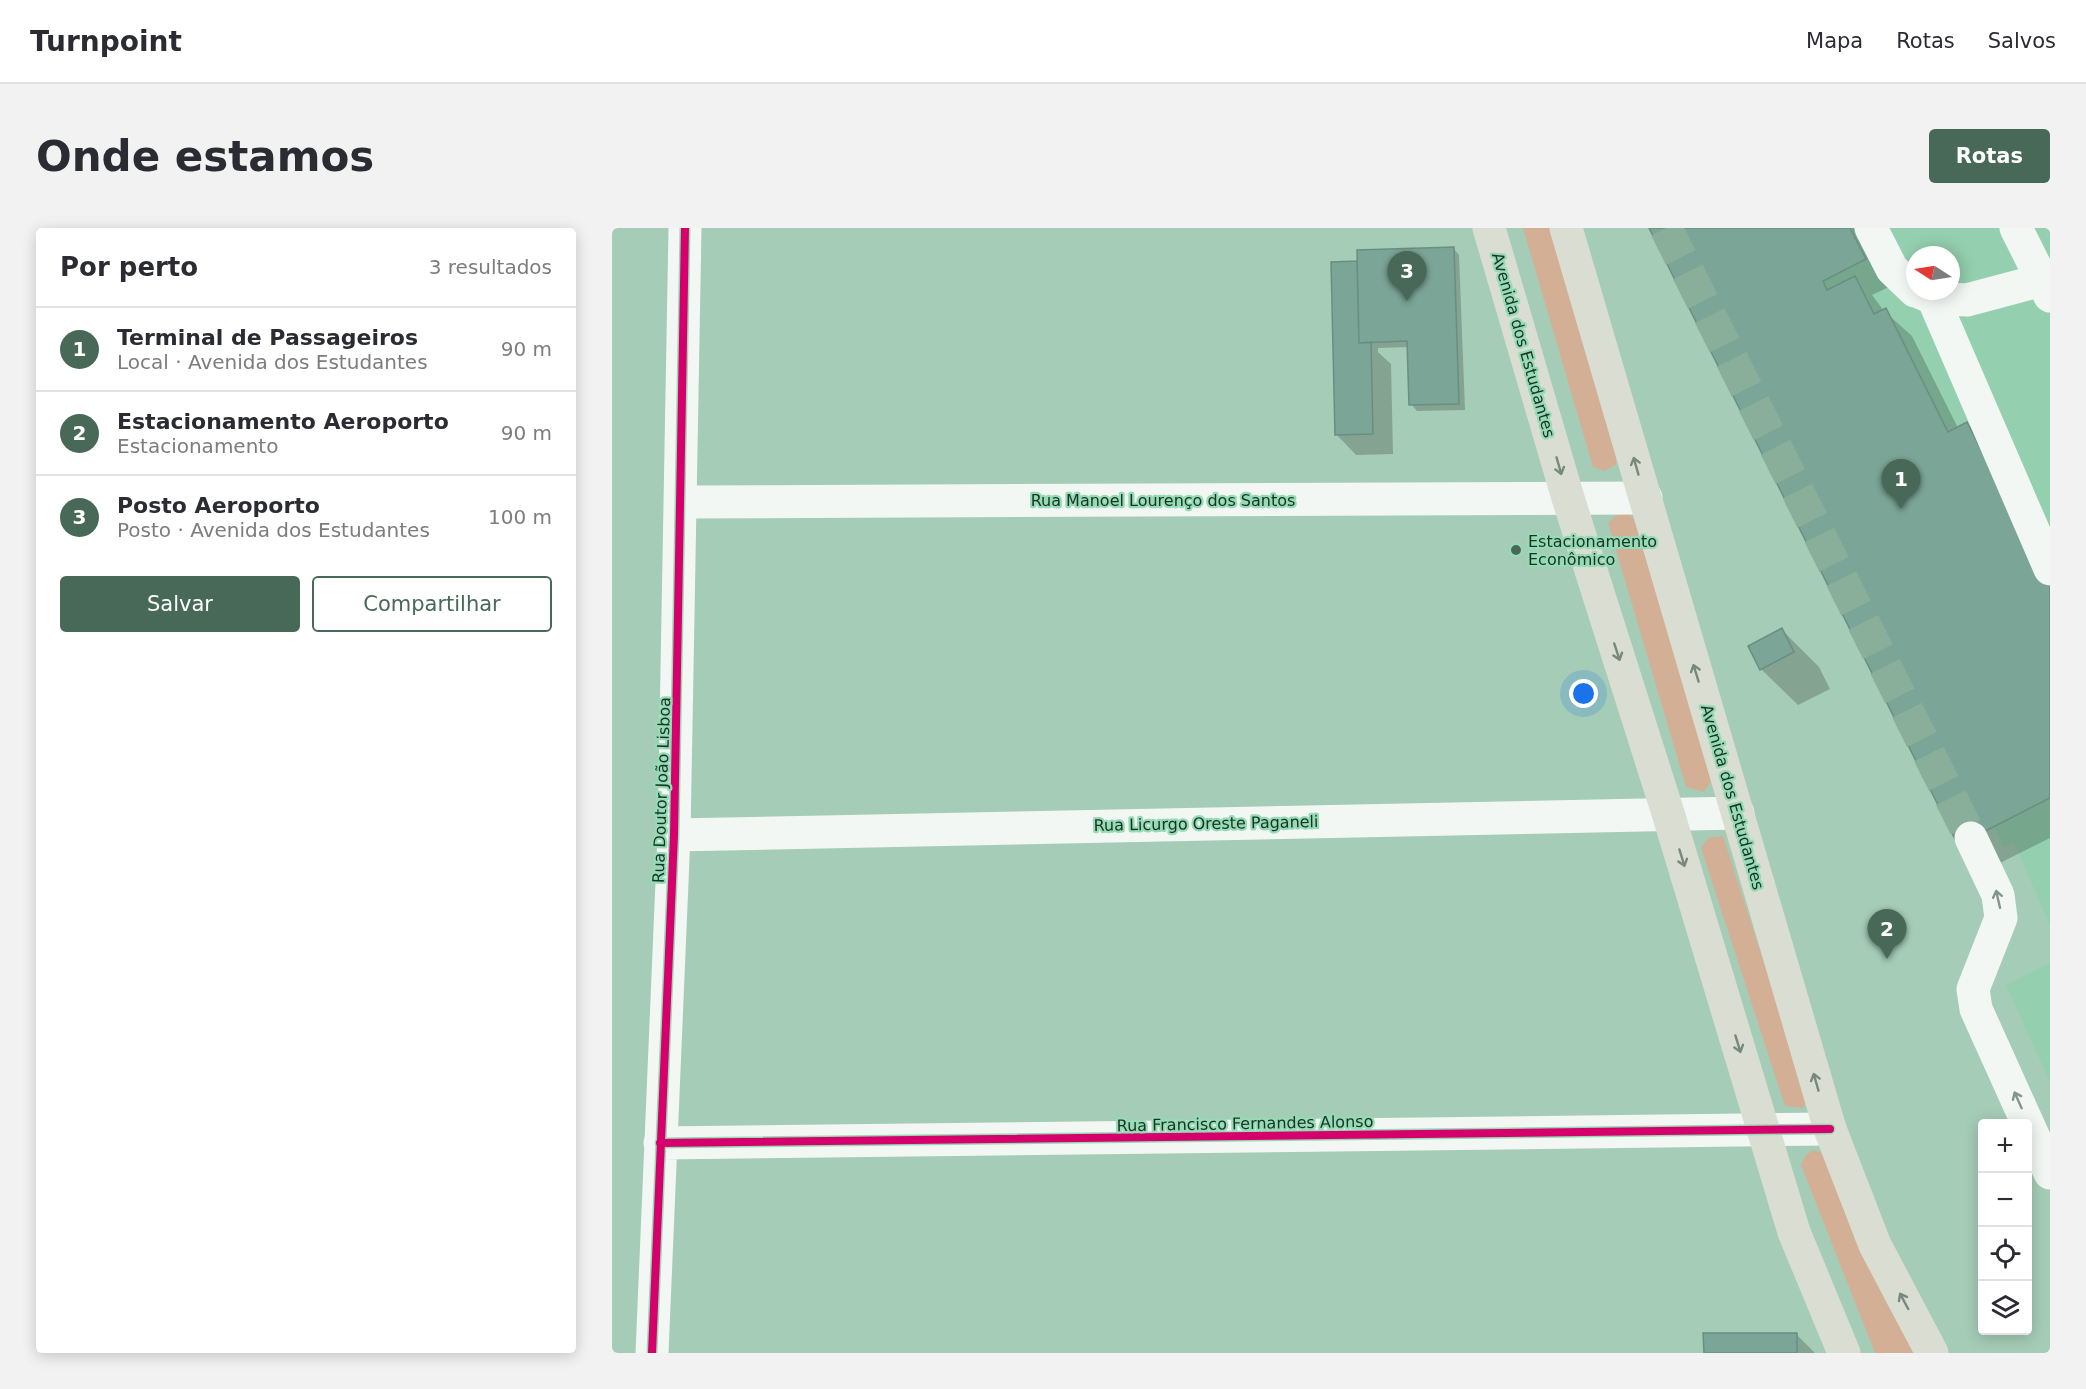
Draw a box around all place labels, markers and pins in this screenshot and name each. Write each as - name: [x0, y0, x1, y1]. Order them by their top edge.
- pin: 3: [1388, 251, 1426, 301]
- pin: 1: [1882, 460, 1920, 509]
- place label: Estacionamento Econômico: [1528, 532, 1657, 569]
- marker: Estacionamento Econômico: [1509, 543, 1523, 557]
- pin: 2: [1868, 910, 1906, 959]

